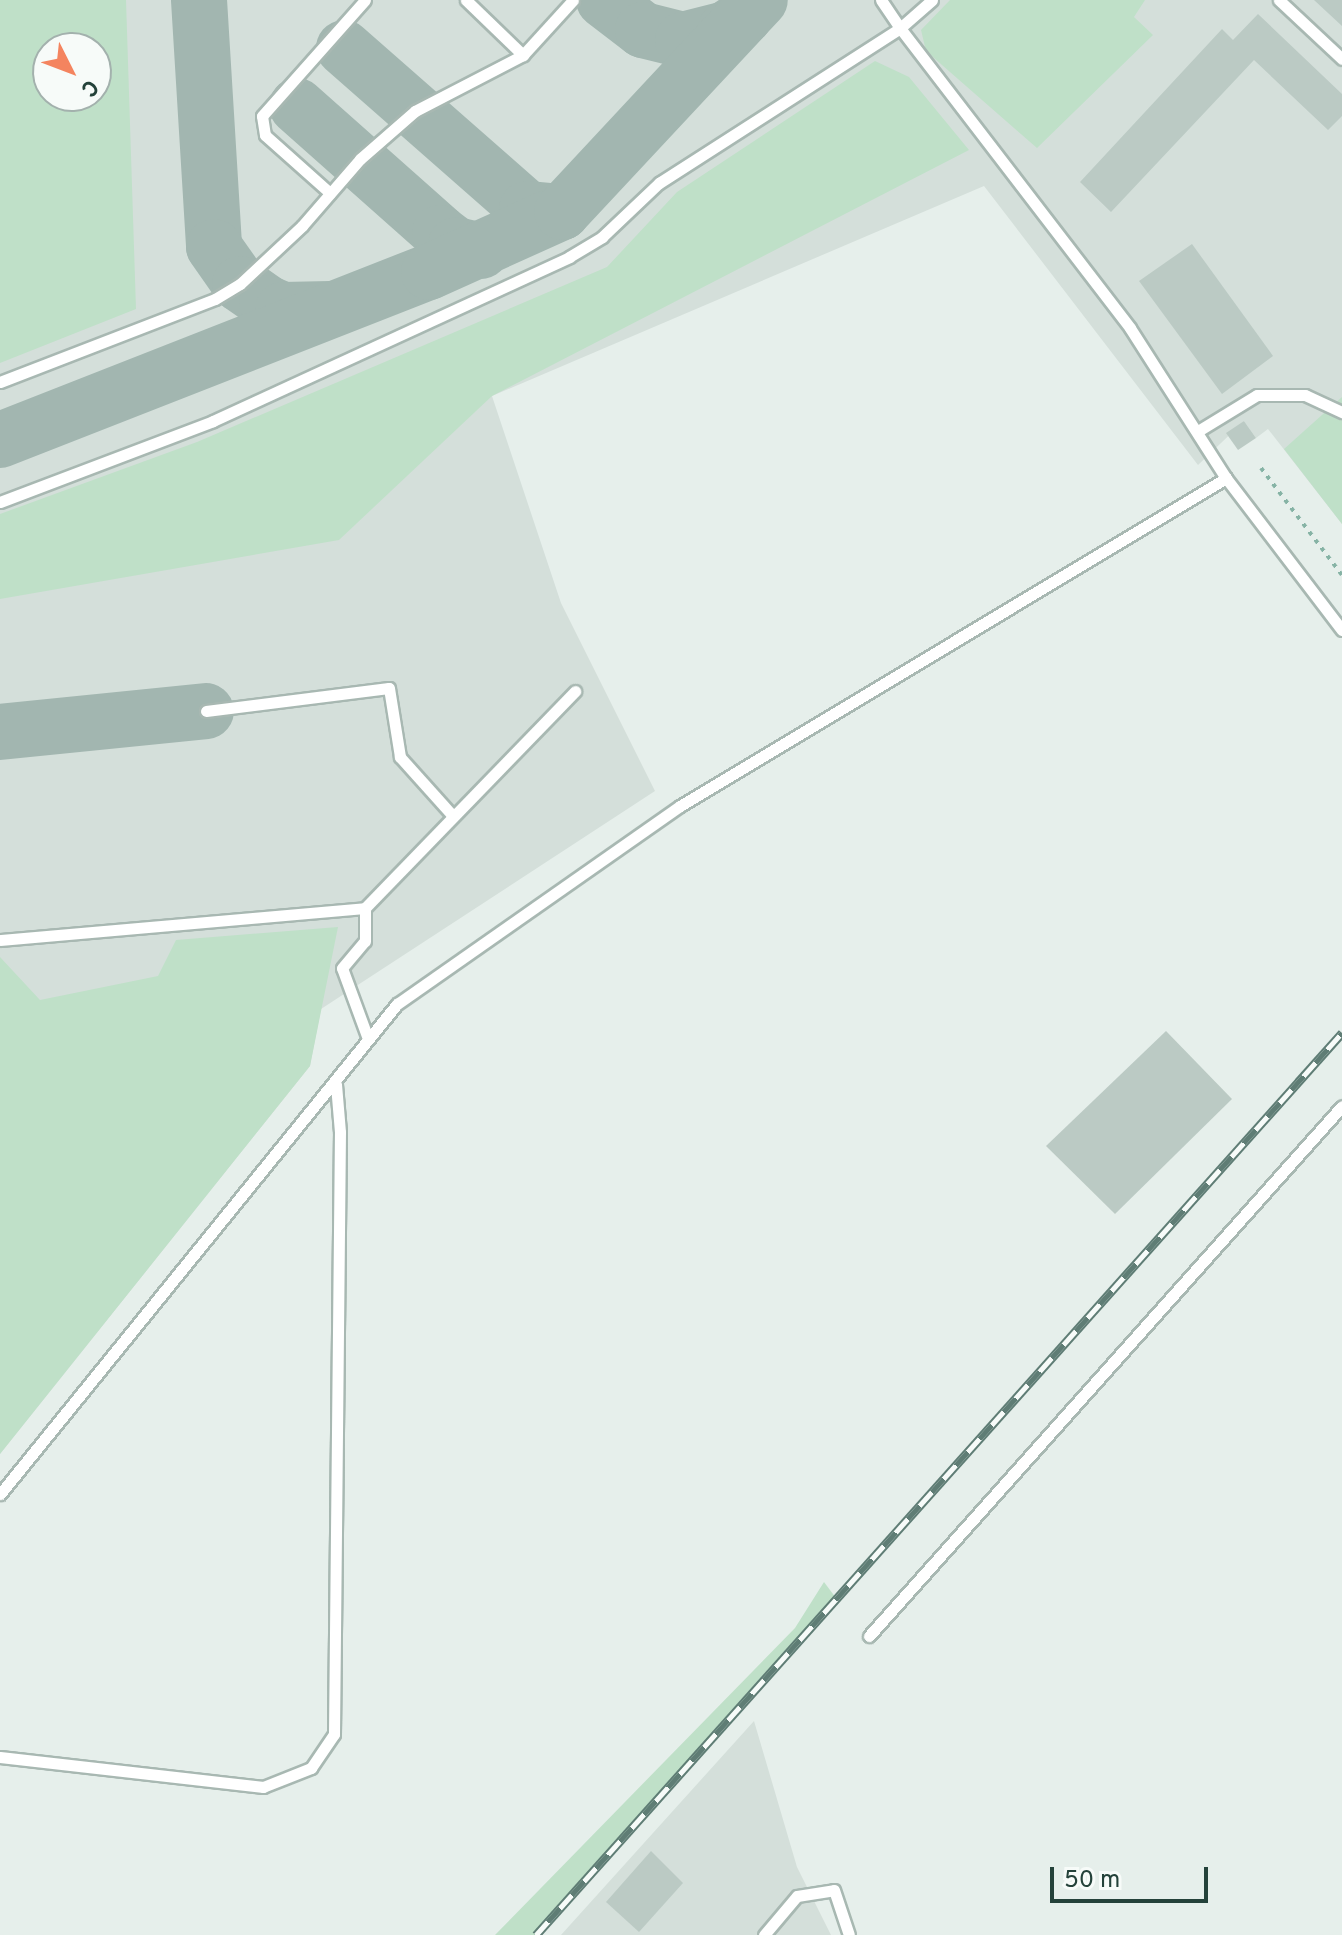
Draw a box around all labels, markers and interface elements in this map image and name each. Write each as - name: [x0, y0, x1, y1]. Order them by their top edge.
- north arrow: [32, 32, 112, 112]
- text: С: [74, 73, 103, 101]
- scale bar: [1054, 1851, 1212, 1901]
- text: 50 m: [1064, 1866, 1120, 1896]

